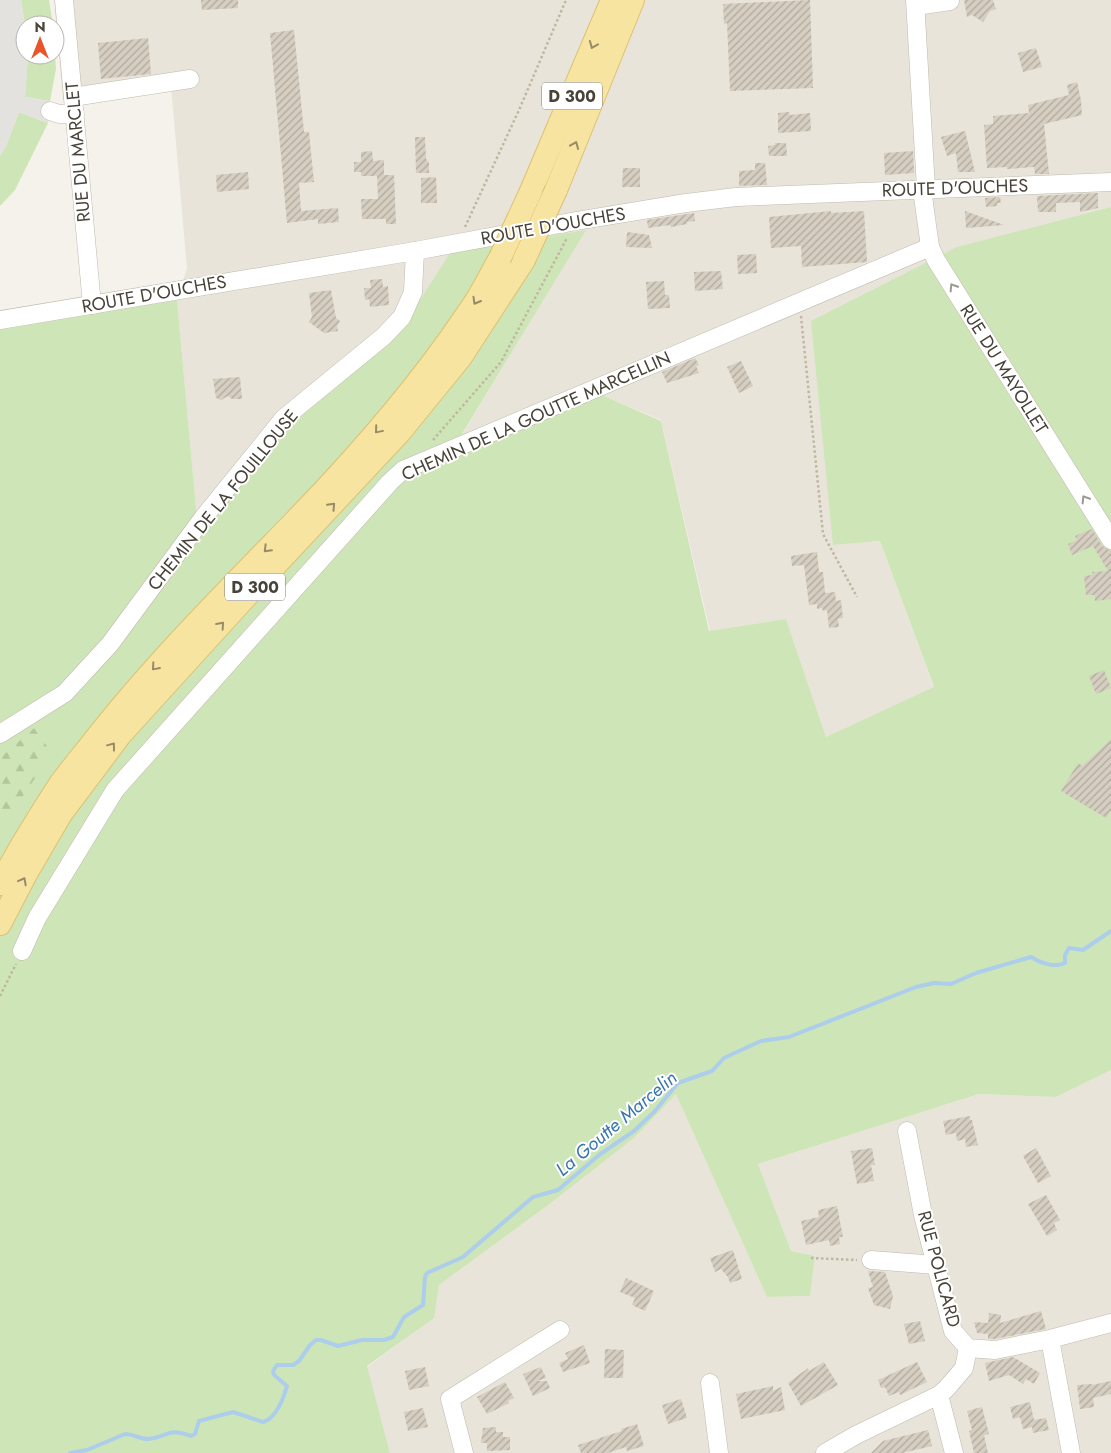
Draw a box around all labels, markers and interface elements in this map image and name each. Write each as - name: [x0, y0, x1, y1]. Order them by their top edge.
- north arrow: [15, 15, 65, 65]
- text: N: [34, 17, 46, 37]
- one-way arrow: [589, 40, 599, 49]
- street label: RUE DU MARCLET: [59, 80, 97, 223]
- road number: D 300: [542, 82, 602, 110]
- one-way arrow: [568, 141, 579, 150]
- street label: ROUTE D'OUCHES: [881, 172, 1029, 204]
- street label: ROUTE D'OUCHES: [479, 200, 628, 252]
- street label: ROUTE D'OUCHES: [80, 268, 229, 320]
- one-way arrow: [950, 283, 959, 292]
- one-way arrow: [472, 295, 482, 304]
- street label: RUE DU MAYOLLET: [954, 299, 1055, 439]
- street label: CHEMIN DE LA GOUTTE MARCELLIN: [397, 345, 675, 487]
- street label: CHEMIN DE LA FOUILLOUSE: [142, 404, 304, 596]
- one-way arrow: [374, 425, 383, 434]
- one-way arrow: [1082, 495, 1092, 504]
- one-way arrow: [326, 503, 335, 512]
- one-way arrow: [263, 543, 272, 552]
- road number: D 300: [225, 574, 285, 600]
- one-way arrow: [215, 621, 224, 630]
- one-way arrow: [152, 662, 161, 671]
- one-way arrow: [107, 743, 115, 752]
- one-way arrow: [16, 877, 26, 886]
- water label: La Goutte Marcelin: [550, 1064, 683, 1182]
- street label: RUE POLICARD: [911, 1208, 967, 1330]

